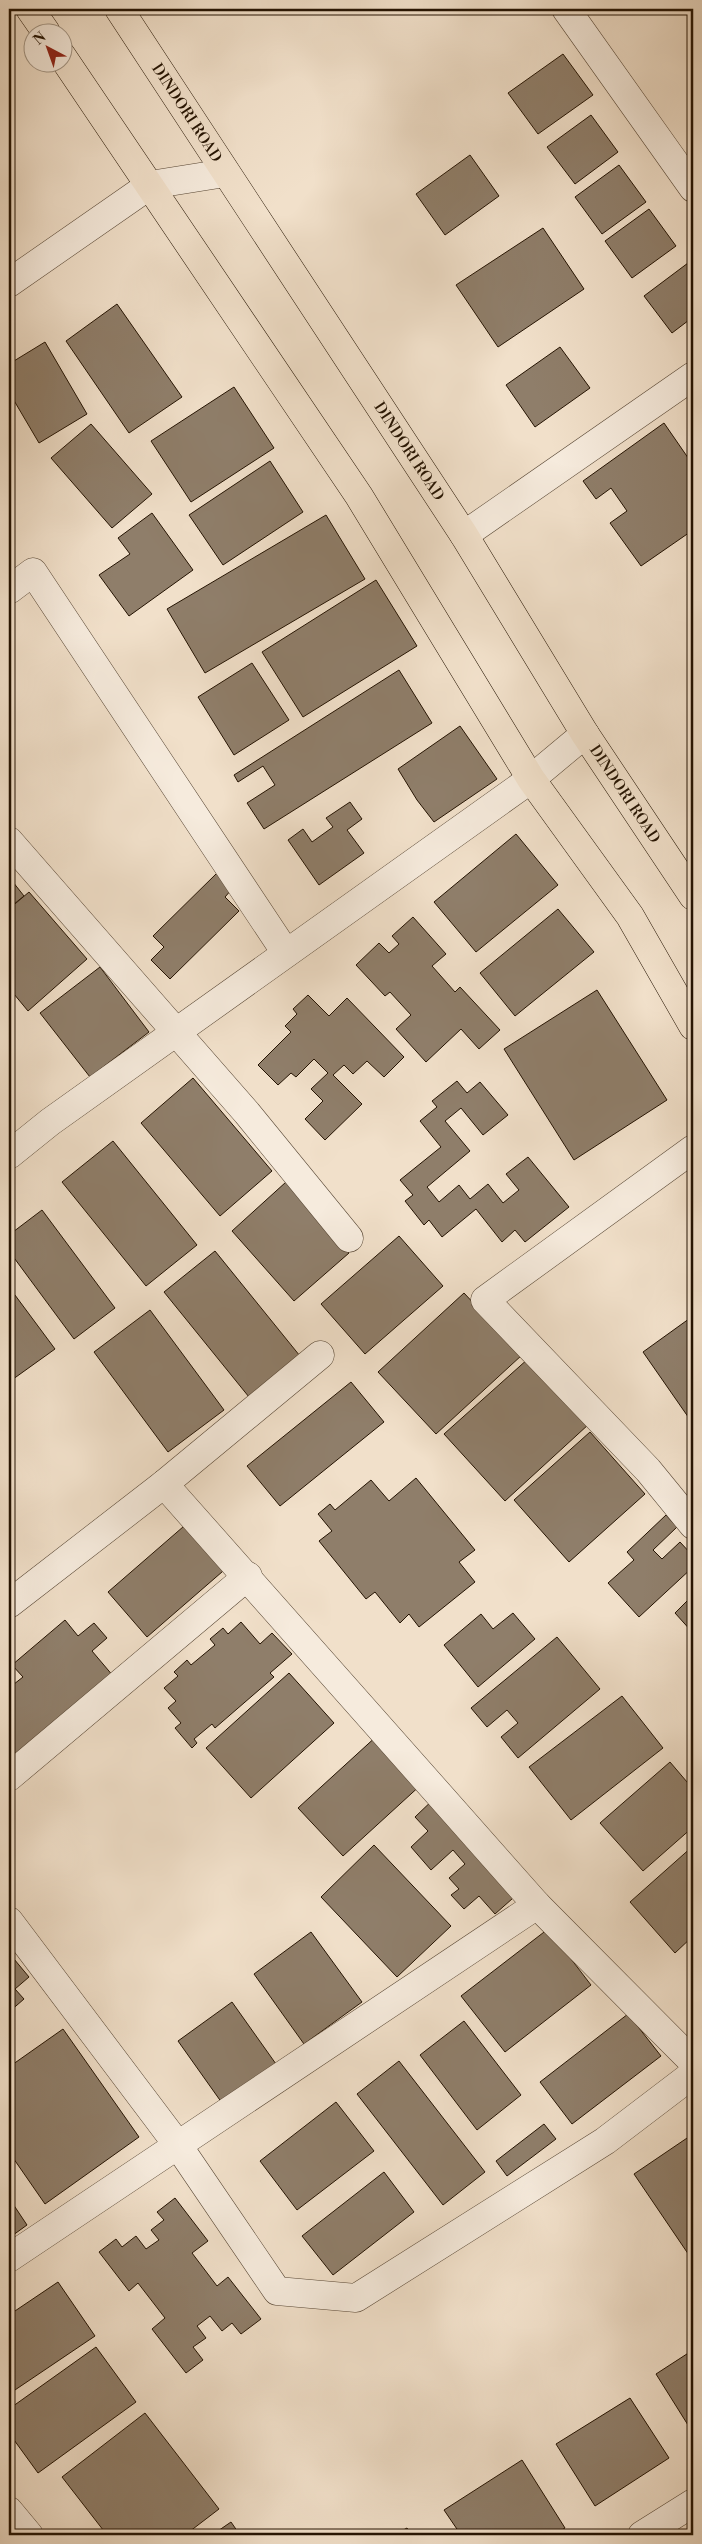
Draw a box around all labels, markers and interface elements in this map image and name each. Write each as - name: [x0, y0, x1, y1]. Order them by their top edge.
- north arrow: [22, 22, 72, 72]
- text: N: [30, 29, 50, 49]
- street label: DINDORI ROAD: [147, 60, 226, 166]
- street label: DINDORI ROAD: [369, 399, 448, 505]
- street label: DINDORI ROAD: [585, 741, 664, 847]

